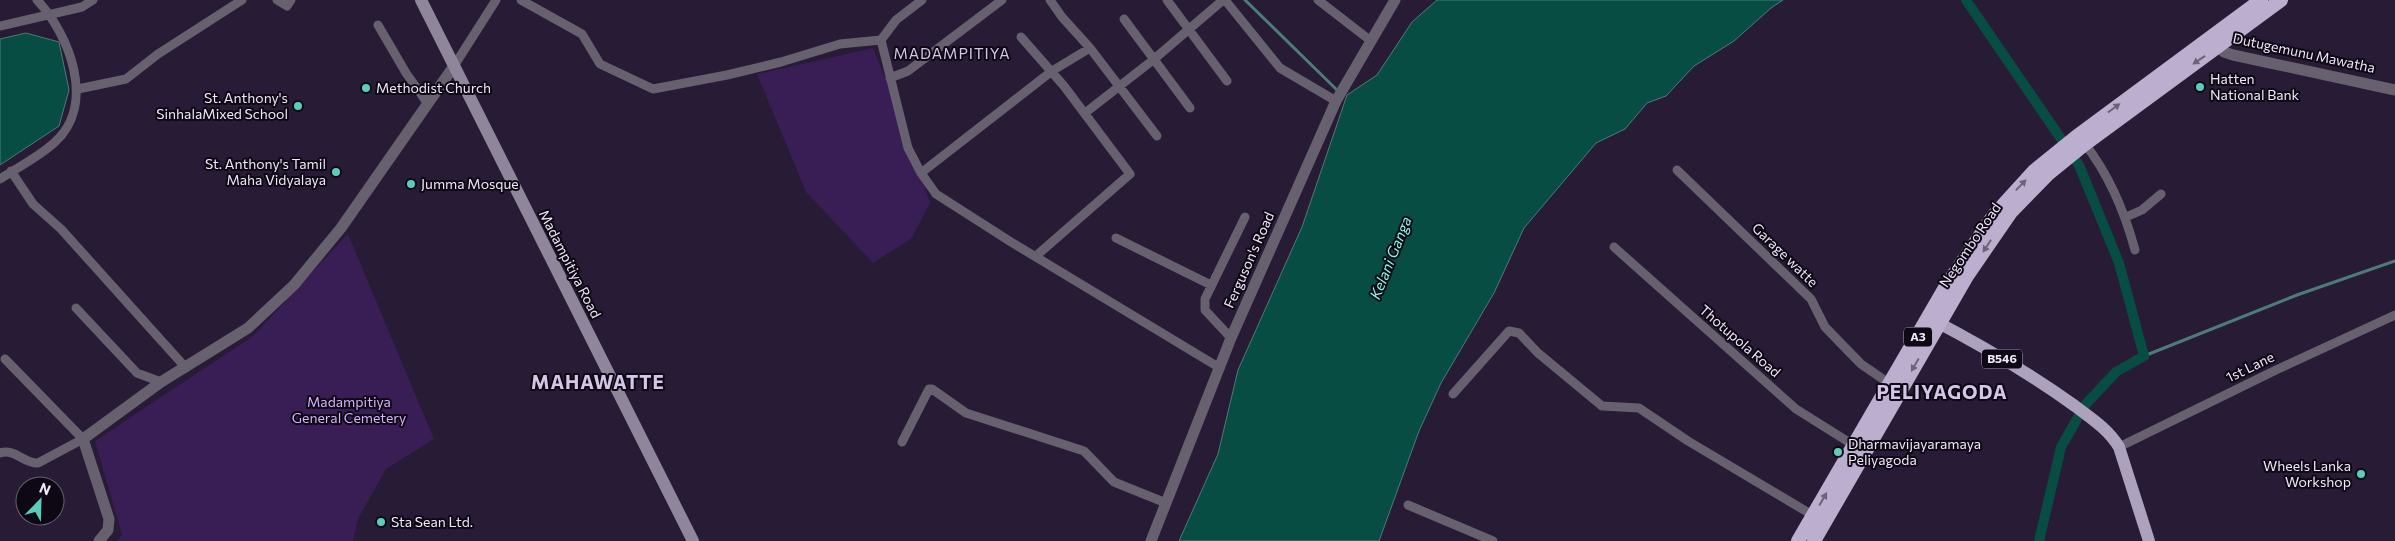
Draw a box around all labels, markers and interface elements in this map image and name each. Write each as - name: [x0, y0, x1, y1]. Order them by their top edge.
- street label: Dutugemunu Mawatha: [2231, 29, 2377, 76]
- district label: MADAMPITIYA: [893, 44, 1011, 62]
- one-way arrow: [2193, 55, 2206, 65]
- place label: Hatten National Bank: [2210, 70, 2300, 103]
- place label: Methodist Church: [376, 79, 491, 96]
- marker: Hatten National Bank: [2194, 81, 2206, 93]
- marker: Methodist Church: [360, 82, 372, 94]
- place label: St. Anthony's SinhalaMixed School: [156, 89, 288, 122]
- marker: St. Anthony's SinhalaMixed School: [292, 100, 304, 112]
- one-way arrow: [2107, 103, 2121, 113]
- place label: St. Anthony's Tamil Maha Vidyalaya: [205, 155, 326, 188]
- marker: St. Anthony's Tamil Maha Vidyalaya: [330, 166, 342, 178]
- place label: Jumma Mosque: [421, 175, 519, 192]
- marker: Jumma Mosque: [405, 178, 417, 190]
- one-way arrow: [2015, 179, 2027, 191]
- street label: Negombo Road: [1935, 199, 2004, 290]
- street label: Madampitiya Road: [536, 207, 605, 321]
- street label: Ferguson's Road: [1220, 209, 1277, 311]
- water label: Kelani Ganga: [1365, 214, 1415, 302]
- street label: Garage watte: [1749, 219, 1822, 290]
- one-way arrow: [1982, 239, 1992, 252]
- street label: Thotupola Road: [1696, 301, 1784, 380]
- road number: A3: [1904, 328, 1932, 347]
- street label: 1st Lane: [2223, 348, 2277, 385]
- road number: B546: [1982, 349, 2022, 368]
- one-way arrow: [1911, 358, 1919, 373]
- district label: MAHAWATTE: [531, 370, 665, 393]
- district label: PELIYAGODA: [1876, 380, 2008, 403]
- park label: Madampitiya General Cemetery: [292, 393, 406, 426]
- place label: Dharmavijayaramaya Peliyagoda: [1848, 435, 1981, 468]
- marker: Dharmavijayaramaya Peliyagoda: [1832, 446, 1844, 458]
- place label: Wheels Lanka Workshop: [2263, 457, 2351, 490]
- marker: Wheels Lanka Workshop: [2355, 468, 2367, 480]
- north arrow: [15, 476, 65, 526]
- text: N: [37, 479, 53, 498]
- one-way arrow: [1819, 493, 1828, 506]
- place label: Sta Sean Ltd.: [391, 513, 473, 530]
- marker: Sta Sean Ltd.: [375, 516, 387, 528]

